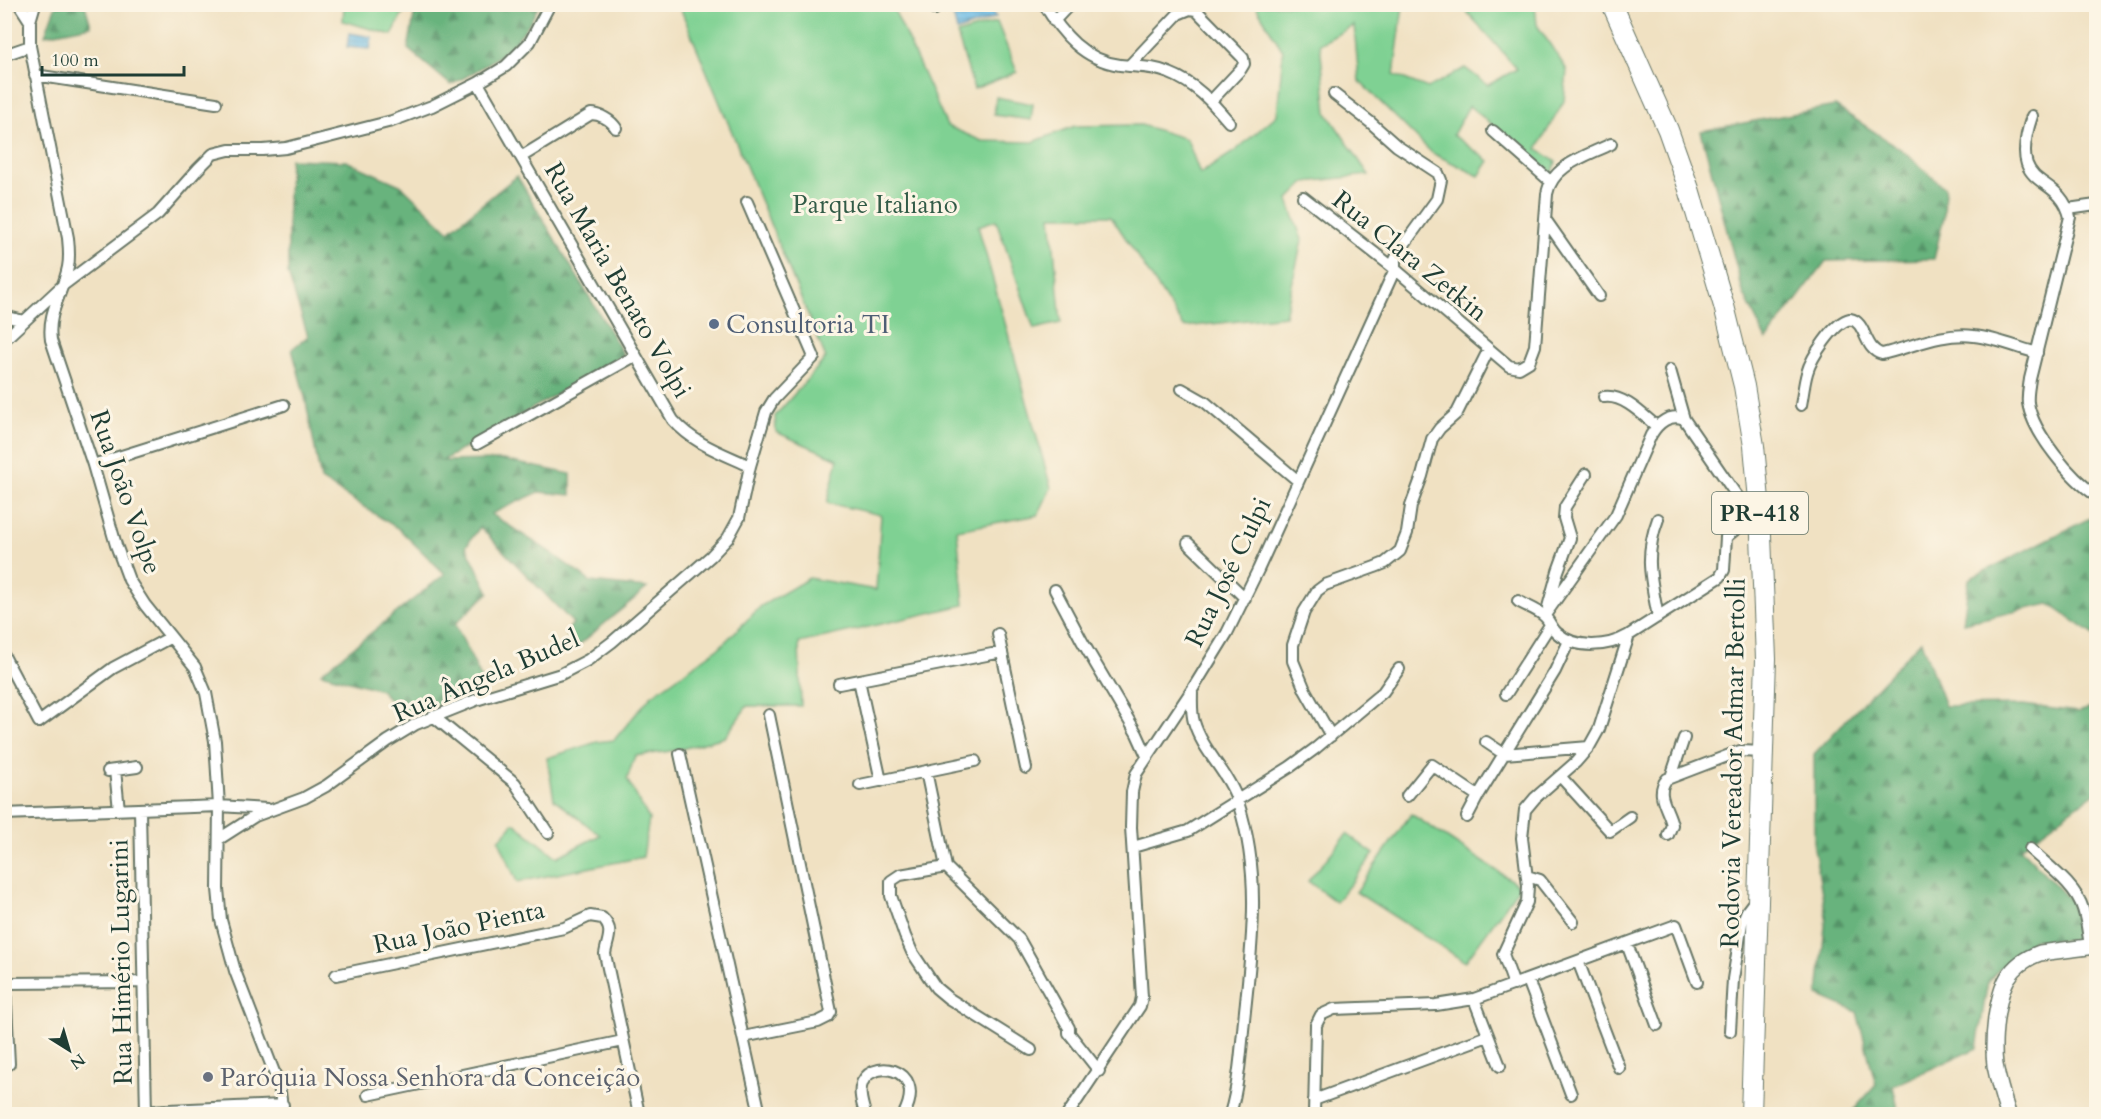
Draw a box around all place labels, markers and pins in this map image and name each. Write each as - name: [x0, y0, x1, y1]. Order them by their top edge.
- place label: Consultoria TI: [726, 307, 890, 342]
- marker: Consultoria TI: [707, 317, 721, 331]
- place label: Paróquia Nossa Senhora da Conceição: [220, 1060, 640, 1095]
- marker: Paróquia Nossa Senhora da Conceição: [201, 1070, 215, 1084]

